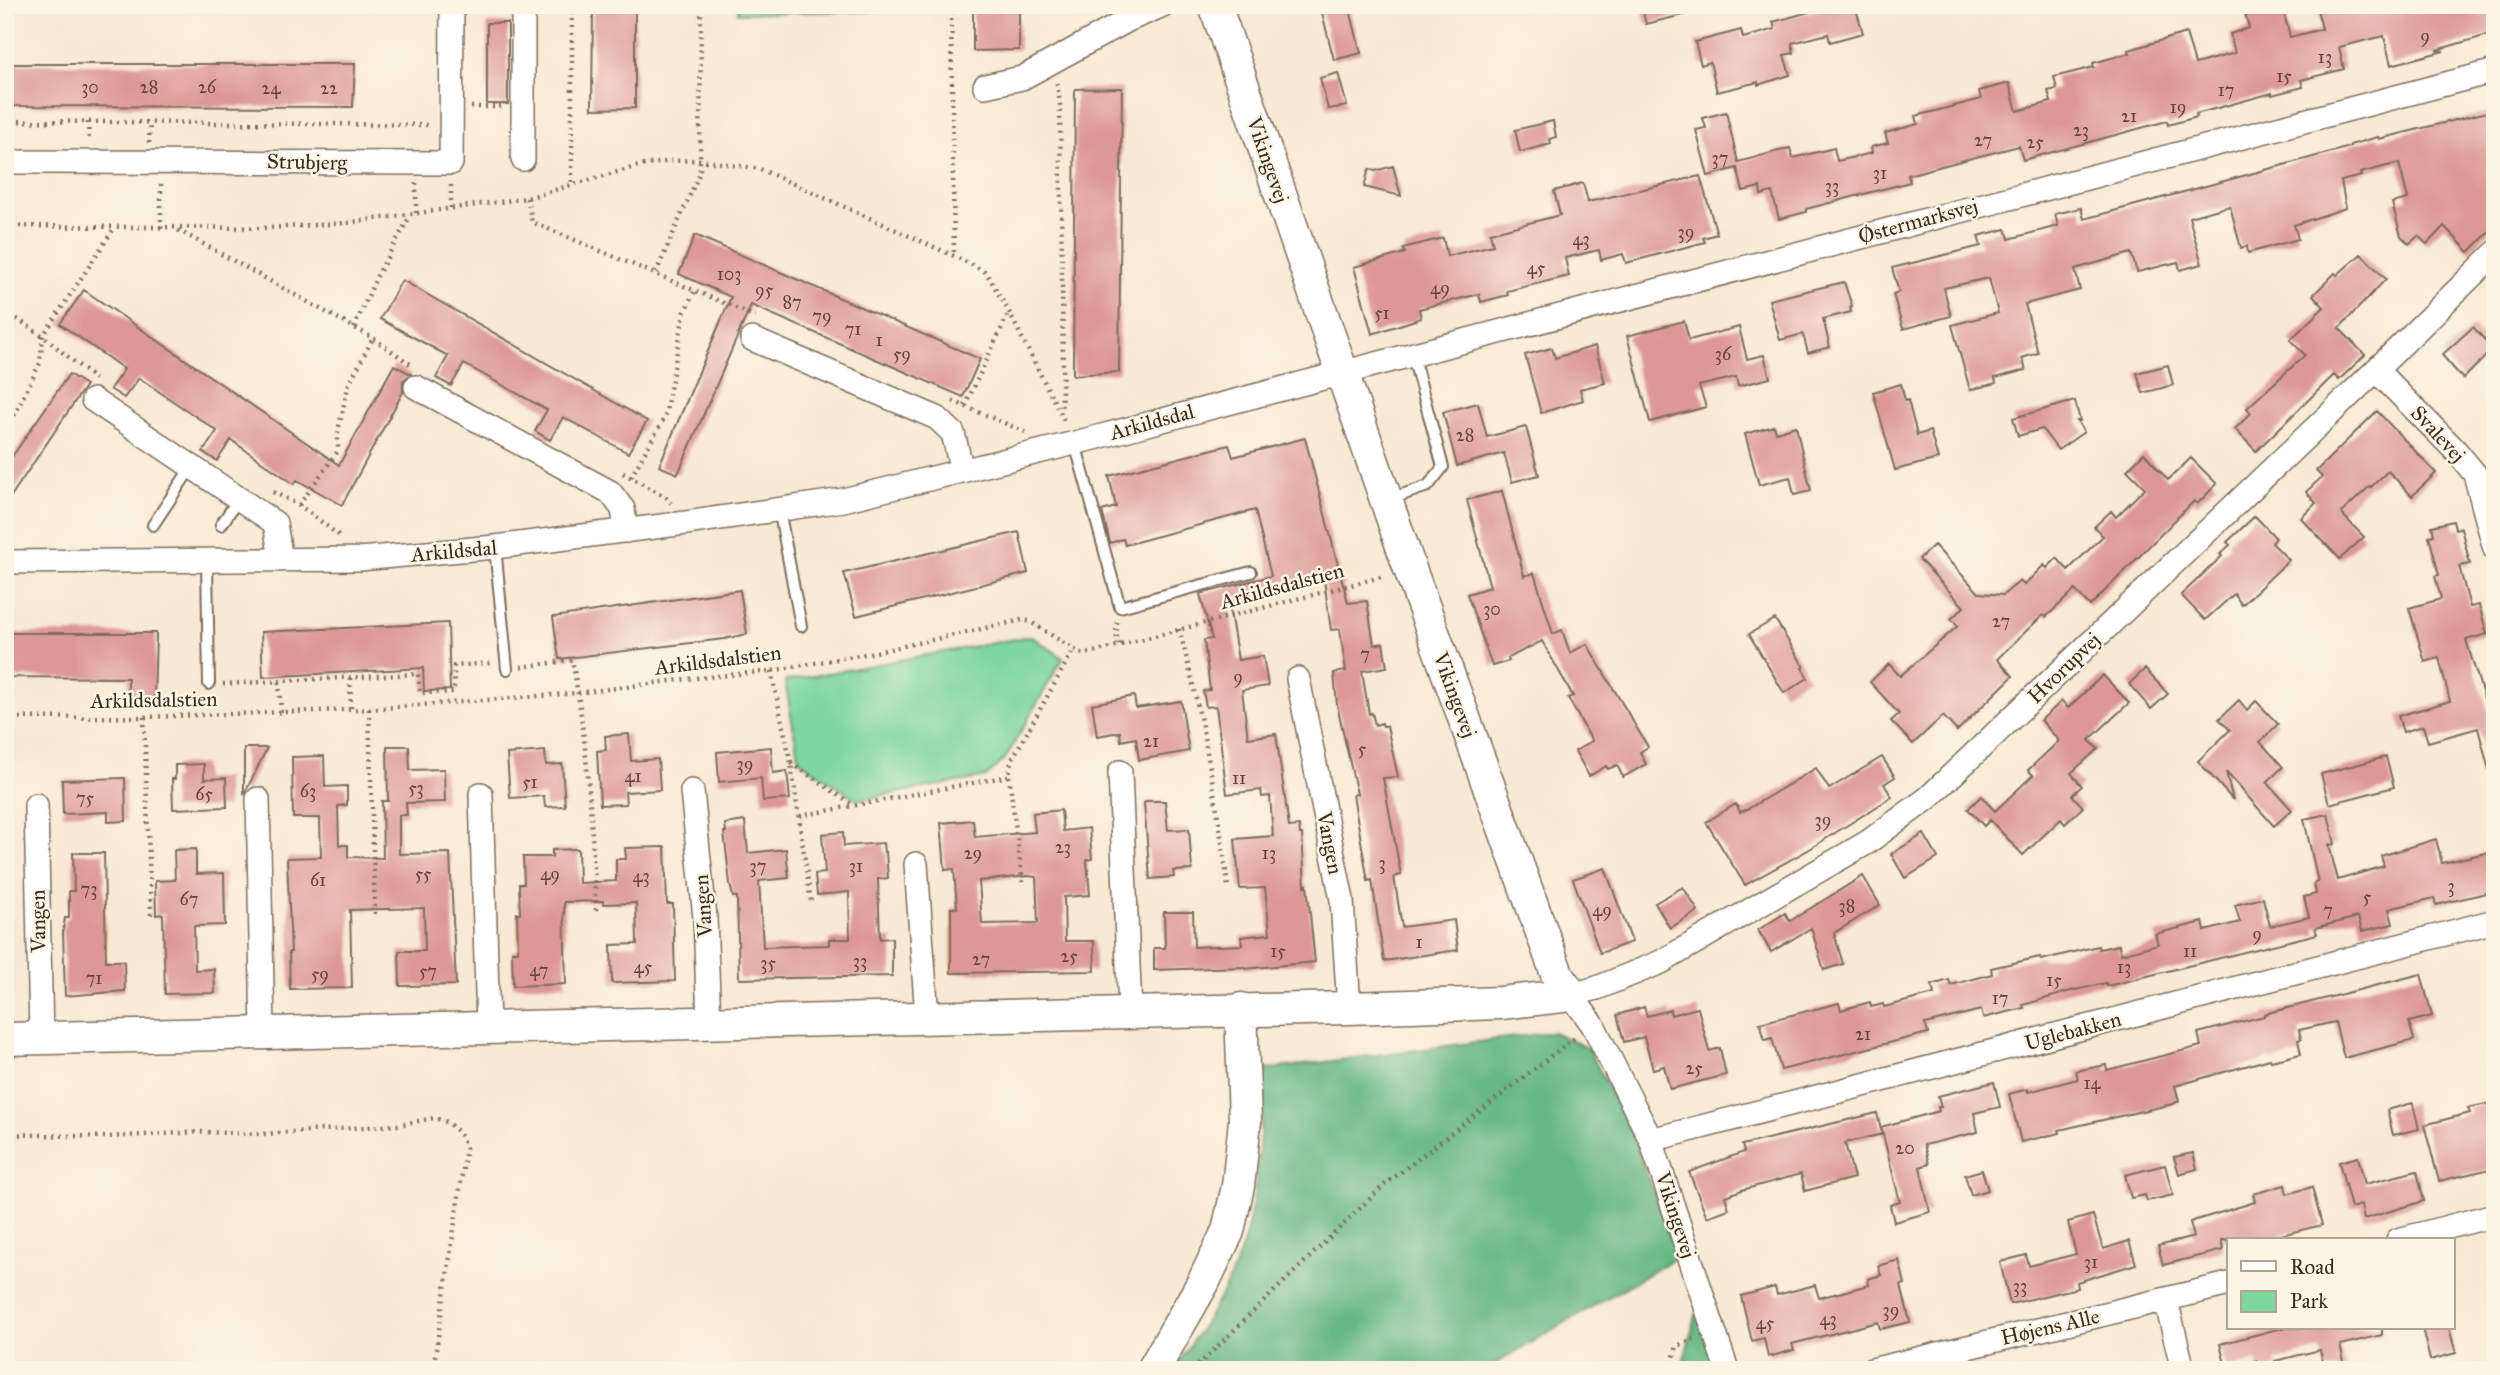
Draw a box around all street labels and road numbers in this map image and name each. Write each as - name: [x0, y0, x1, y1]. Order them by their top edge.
- street label: Vikingevej: [1241, 113, 1295, 206]
- street label: Strubjerg: [267, 148, 348, 176]
- street label: Østermarksvej: [1855, 193, 1981, 249]
- street label: Arkildsdal: [1106, 398, 1197, 446]
- street label: Svalevej: [2405, 400, 2471, 468]
- street label: Arkildsdal: [409, 534, 498, 568]
- street label: Arkildsdalstien: [1216, 557, 1347, 615]
- street label: Hvorupvej: [2022, 627, 2106, 709]
- street label: Arkildsdalstien: [652, 639, 783, 681]
- street label: Vikingevej: [1427, 648, 1483, 741]
- street label: Arkildsdalstien: [89, 686, 218, 714]
- street label: Vangen: [1311, 809, 1349, 876]
- street label: Vangen: [688, 874, 718, 939]
- street label: Vangen: [24, 889, 52, 954]
- street label: Uglebakken: [2022, 1006, 2124, 1056]
- street label: Vikingevej: [1650, 1168, 1702, 1262]
- street label: Højens Alle: [1998, 1303, 2102, 1351]

